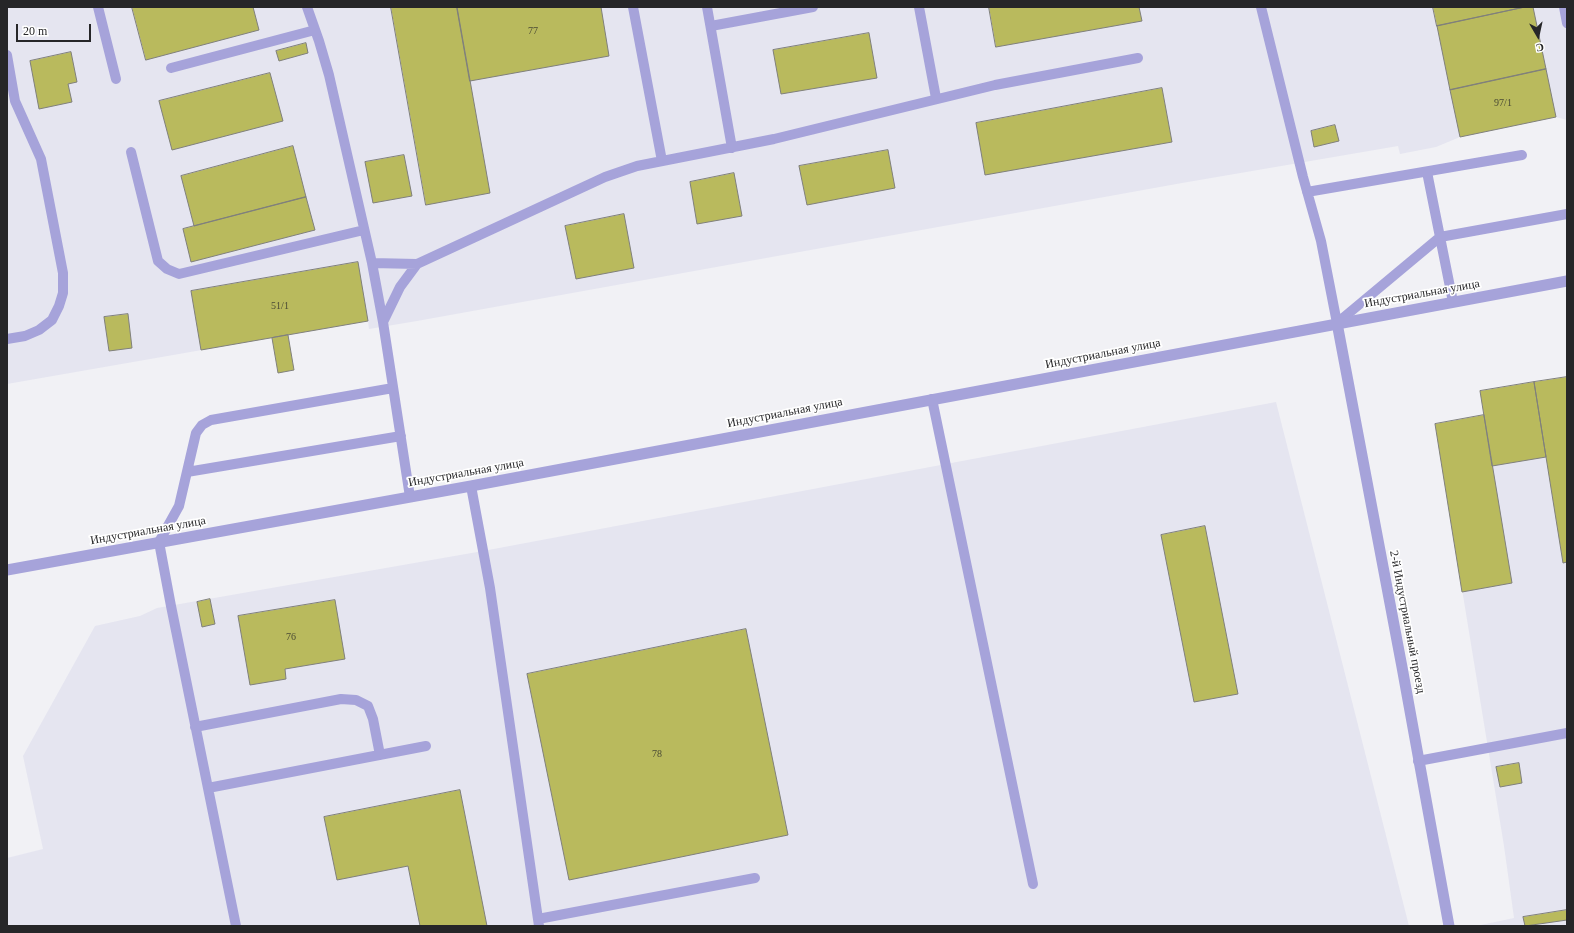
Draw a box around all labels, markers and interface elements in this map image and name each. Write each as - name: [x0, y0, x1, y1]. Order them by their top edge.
- scale bar: [18, 16, 93, 42]
- north arrow: [1518, 16, 1558, 56]
- text: 20 m: [23, 24, 47, 38]
- house number: 77: [528, 25, 538, 37]
- text: С: [1535, 41, 1545, 54]
- house number: 97/1: [1494, 97, 1512, 109]
- street label: Индустриальная улица: [1363, 277, 1481, 311]
- house number: 51/1: [271, 300, 289, 312]
- street label: Индустриальная улица: [1044, 336, 1162, 372]
- street label: Индустриальная улица: [726, 395, 844, 431]
- street label: Индустриальная улица: [407, 456, 525, 490]
- street label: Индустриальная улица: [89, 514, 207, 548]
- street label: 2-й Индустриальный проезд: [1386, 549, 1428, 695]
- house number: 76: [286, 631, 296, 643]
- house number: 78: [652, 748, 662, 760]

